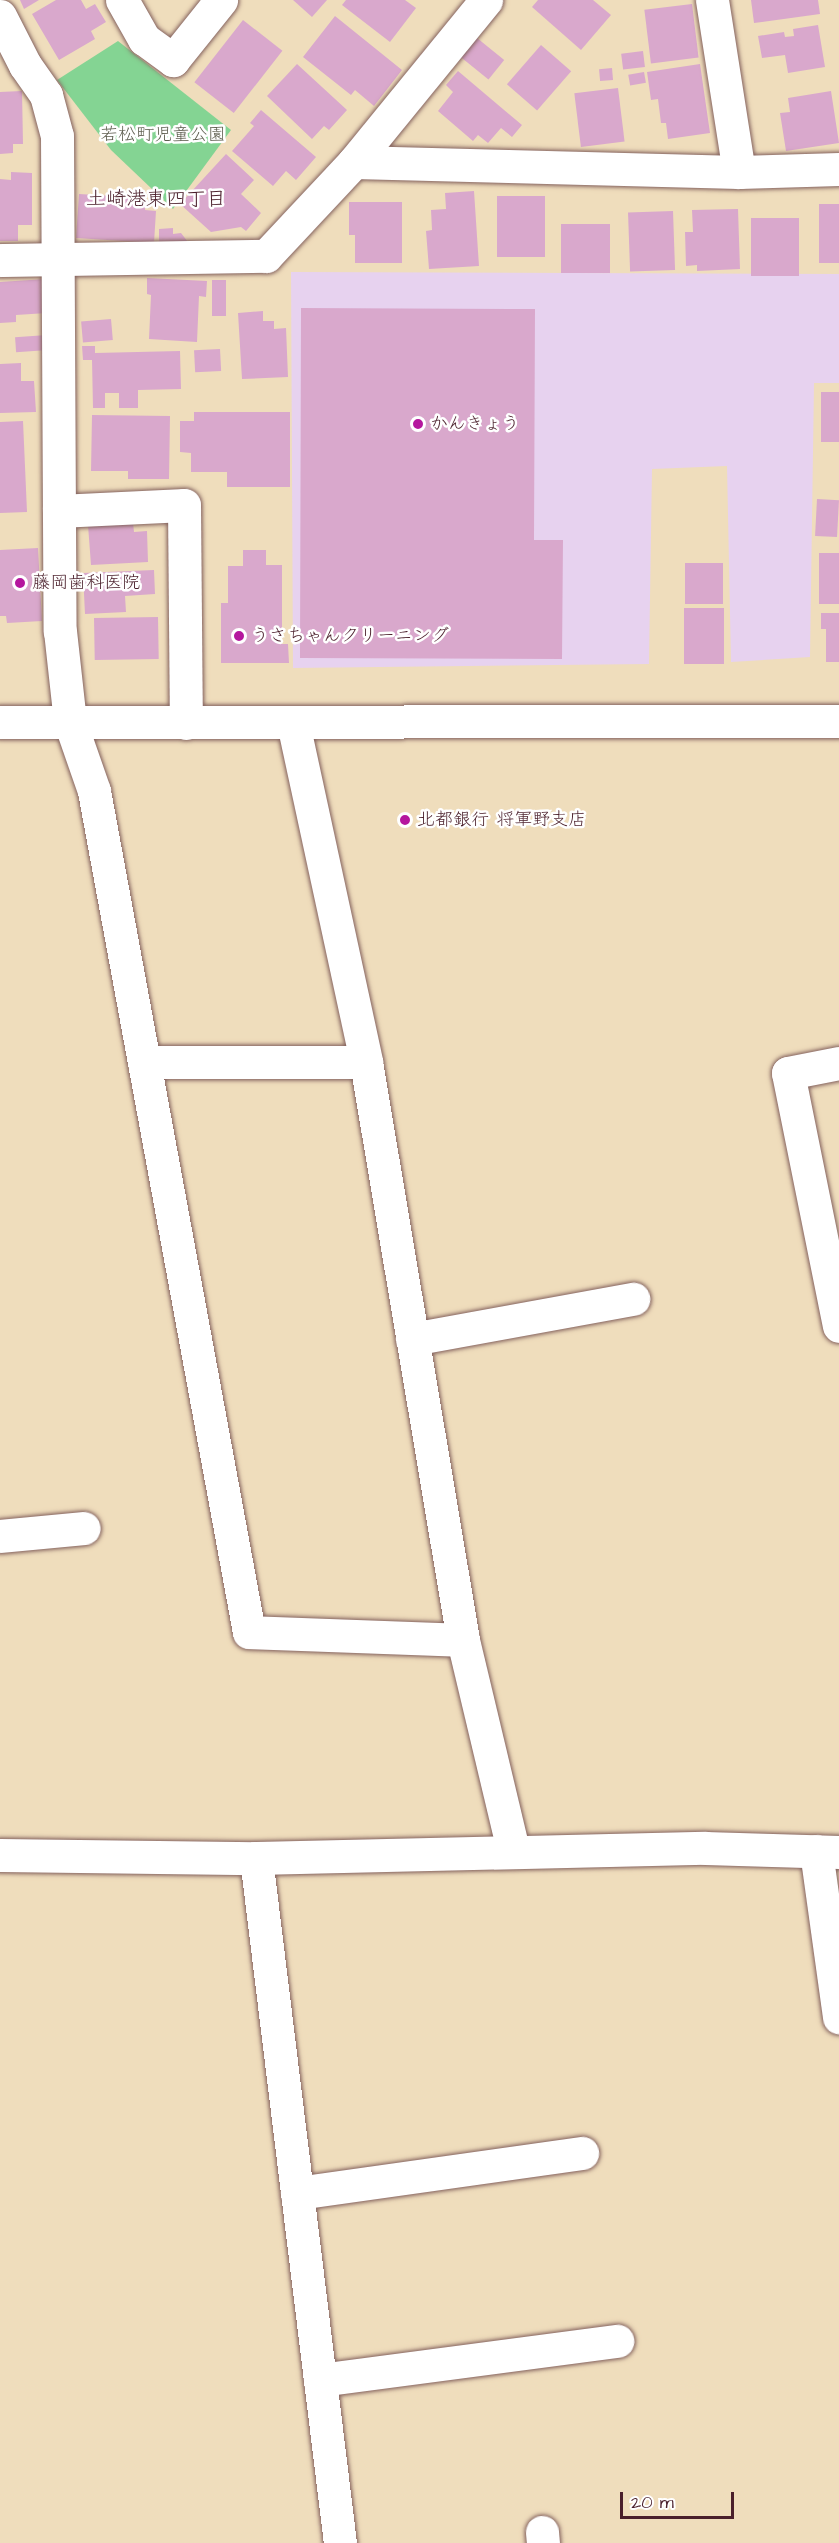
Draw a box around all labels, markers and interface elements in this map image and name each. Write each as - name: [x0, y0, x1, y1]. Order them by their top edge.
- park label: 若松町児童公園: [100, 124, 226, 146]
- district label: 土崎港東四丁目: [86, 187, 226, 211]
- place label: かんきょう: [430, 413, 520, 435]
- marker: かんきょう: [411, 417, 425, 431]
- place label: 藤岡歯科医院: [32, 572, 140, 594]
- marker: 藤岡歯科医院: [13, 576, 27, 590]
- place label: うさちゃんクリーニング: [251, 625, 449, 647]
- marker: うさちゃんクリーニング: [232, 629, 246, 643]
- place label: 北都銀行 将軍野支店: [417, 809, 586, 831]
- marker: 北都銀行 将軍野支店: [398, 813, 412, 827]
- scale bar: [623, 2480, 737, 2518]
- text: 20 m: [631, 2490, 674, 2515]

